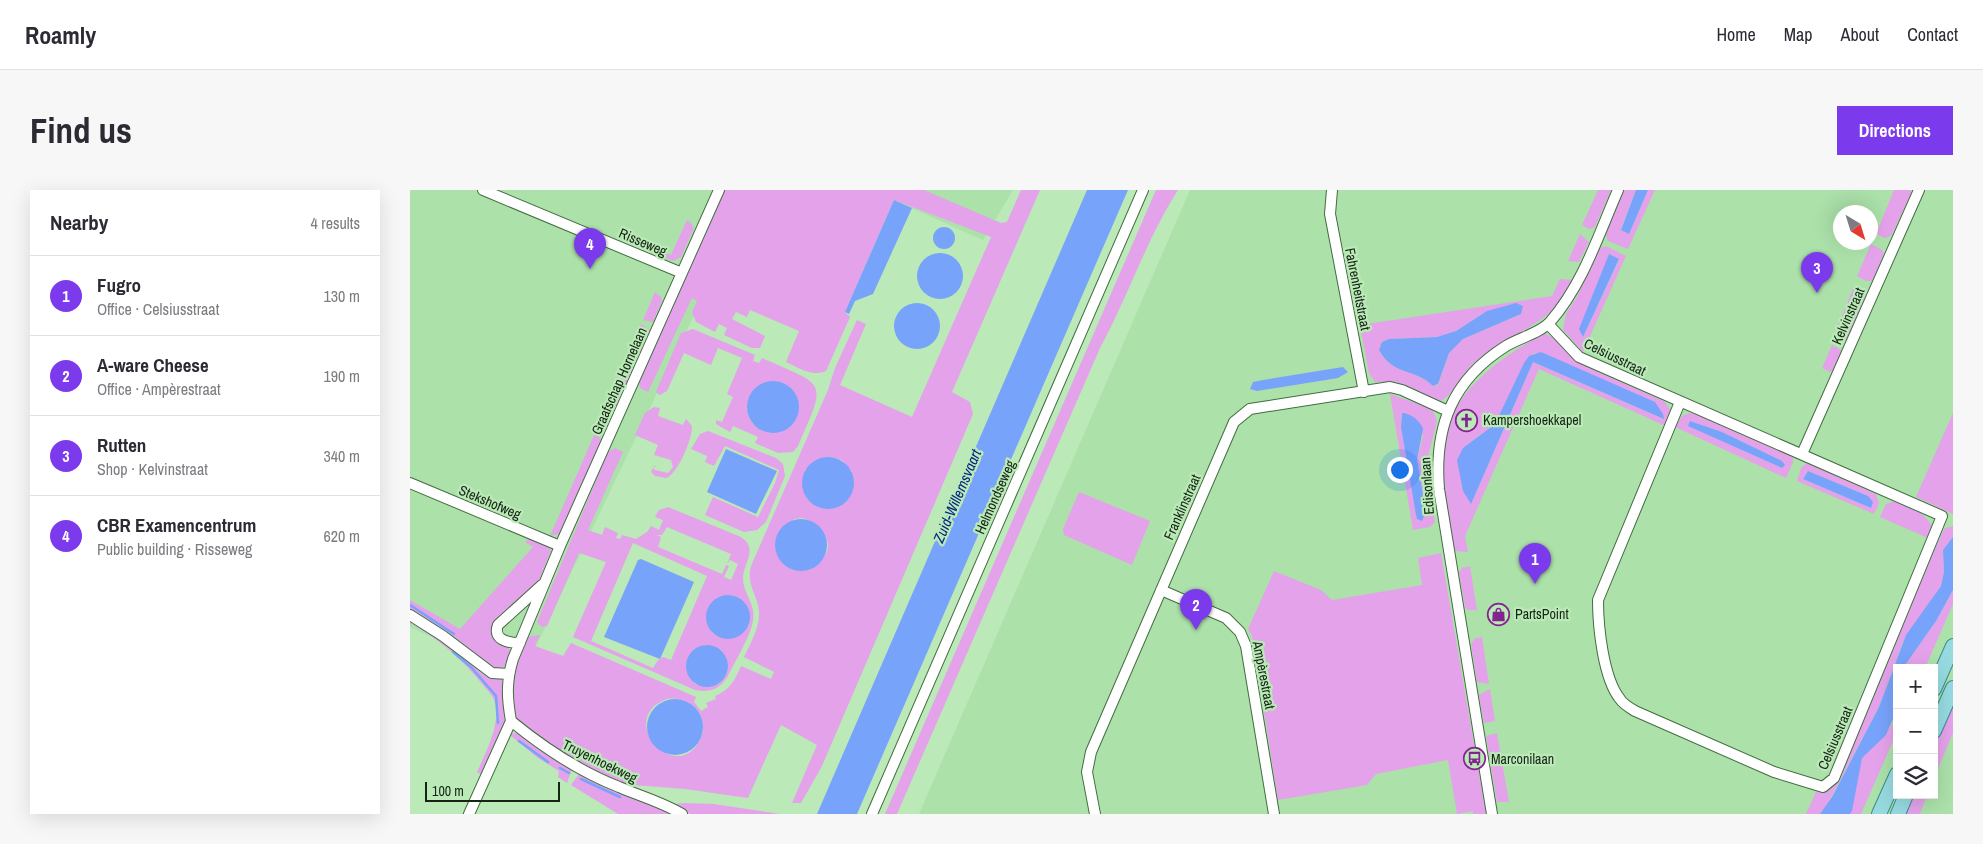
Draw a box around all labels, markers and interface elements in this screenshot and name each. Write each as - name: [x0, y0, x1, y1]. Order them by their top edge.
- text: Roamly: [25, 19, 96, 51]
- text: Home: [1716, 22, 1756, 47]
- text: Map: [1784, 22, 1813, 47]
- text: About: [1841, 22, 1879, 47]
- text: Contact: [1907, 22, 1958, 47]
- button: Directions: [1837, 106, 1953, 155]
- text: Find us: [30, 107, 132, 154]
- north arrow: [1833, 205, 1878, 250]
- text: Nearby: [50, 208, 108, 237]
- text: 4 results: [310, 212, 360, 234]
- street label: Risseweg: [616, 224, 670, 260]
- pin: 4: [574, 228, 606, 269]
- street label: Fahrenheitstraat: [1341, 246, 1375, 332]
- pin: 3: [1801, 252, 1833, 293]
- text: Fugro: [97, 272, 141, 298]
- text: 1: [62, 285, 70, 307]
- text: 130 m: [324, 285, 360, 307]
- street label: Kelvinstraat: [1827, 285, 1869, 347]
- text: Office · Celsiusstraat: [97, 298, 219, 320]
- street label: Graafschap Hornelaan: [587, 325, 651, 437]
- street label: Celsiusstraat: [1581, 334, 1649, 380]
- text: A-ware Cheese: [97, 352, 209, 378]
- text: 2: [62, 365, 70, 387]
- text: 190 m: [324, 365, 360, 387]
- text: Office · Ampèrestraat: [97, 378, 221, 400]
- church icon: Kampershoekkapel: [1455, 408, 1479, 432]
- place label: Kampershoekkapel: [1483, 411, 1581, 429]
- text: Rutten: [97, 432, 146, 458]
- text: 3: [62, 445, 70, 467]
- text: 340 m: [324, 445, 360, 467]
- water label: Zuid-Willemsvaart: [928, 446, 986, 547]
- street label: Helmondseweg: [971, 457, 1020, 537]
- your location: [1387, 457, 1413, 483]
- street label: Edisonlaan: [1416, 457, 1438, 515]
- text: Shop · Kelvinstraat: [97, 458, 208, 480]
- street label: Franklinstraat: [1160, 471, 1204, 543]
- street label: Stekshofweg: [456, 481, 524, 523]
- text: CBR Examencentrum: [97, 512, 256, 538]
- text: 4: [62, 525, 70, 547]
- text: 620 m: [324, 525, 360, 547]
- text: Public building · Risseweg: [97, 538, 252, 560]
- pin: 1: [1519, 543, 1551, 584]
- pin: 2: [1180, 589, 1212, 630]
- shop icon: PartsPoint: [1487, 602, 1511, 626]
- place label: PartsPoint: [1515, 605, 1569, 623]
- street label: Ampèrestraat: [1248, 638, 1279, 711]
- map controls: [1893, 664, 1938, 799]
- button: +: [1893, 664, 1938, 709]
- street label: Celsiusstraat: [1814, 704, 1856, 772]
- button: −: [1893, 709, 1938, 754]
- street label: Truyenhoekweg: [560, 735, 641, 787]
- bus stop icon: Marconilaan: [1463, 747, 1487, 771]
- place label: Marconilaan: [1491, 750, 1554, 768]
- button: layers: [1893, 754, 1938, 799]
- scale bar: [425, 779, 560, 802]
- text: 100 m: [432, 782, 464, 800]

